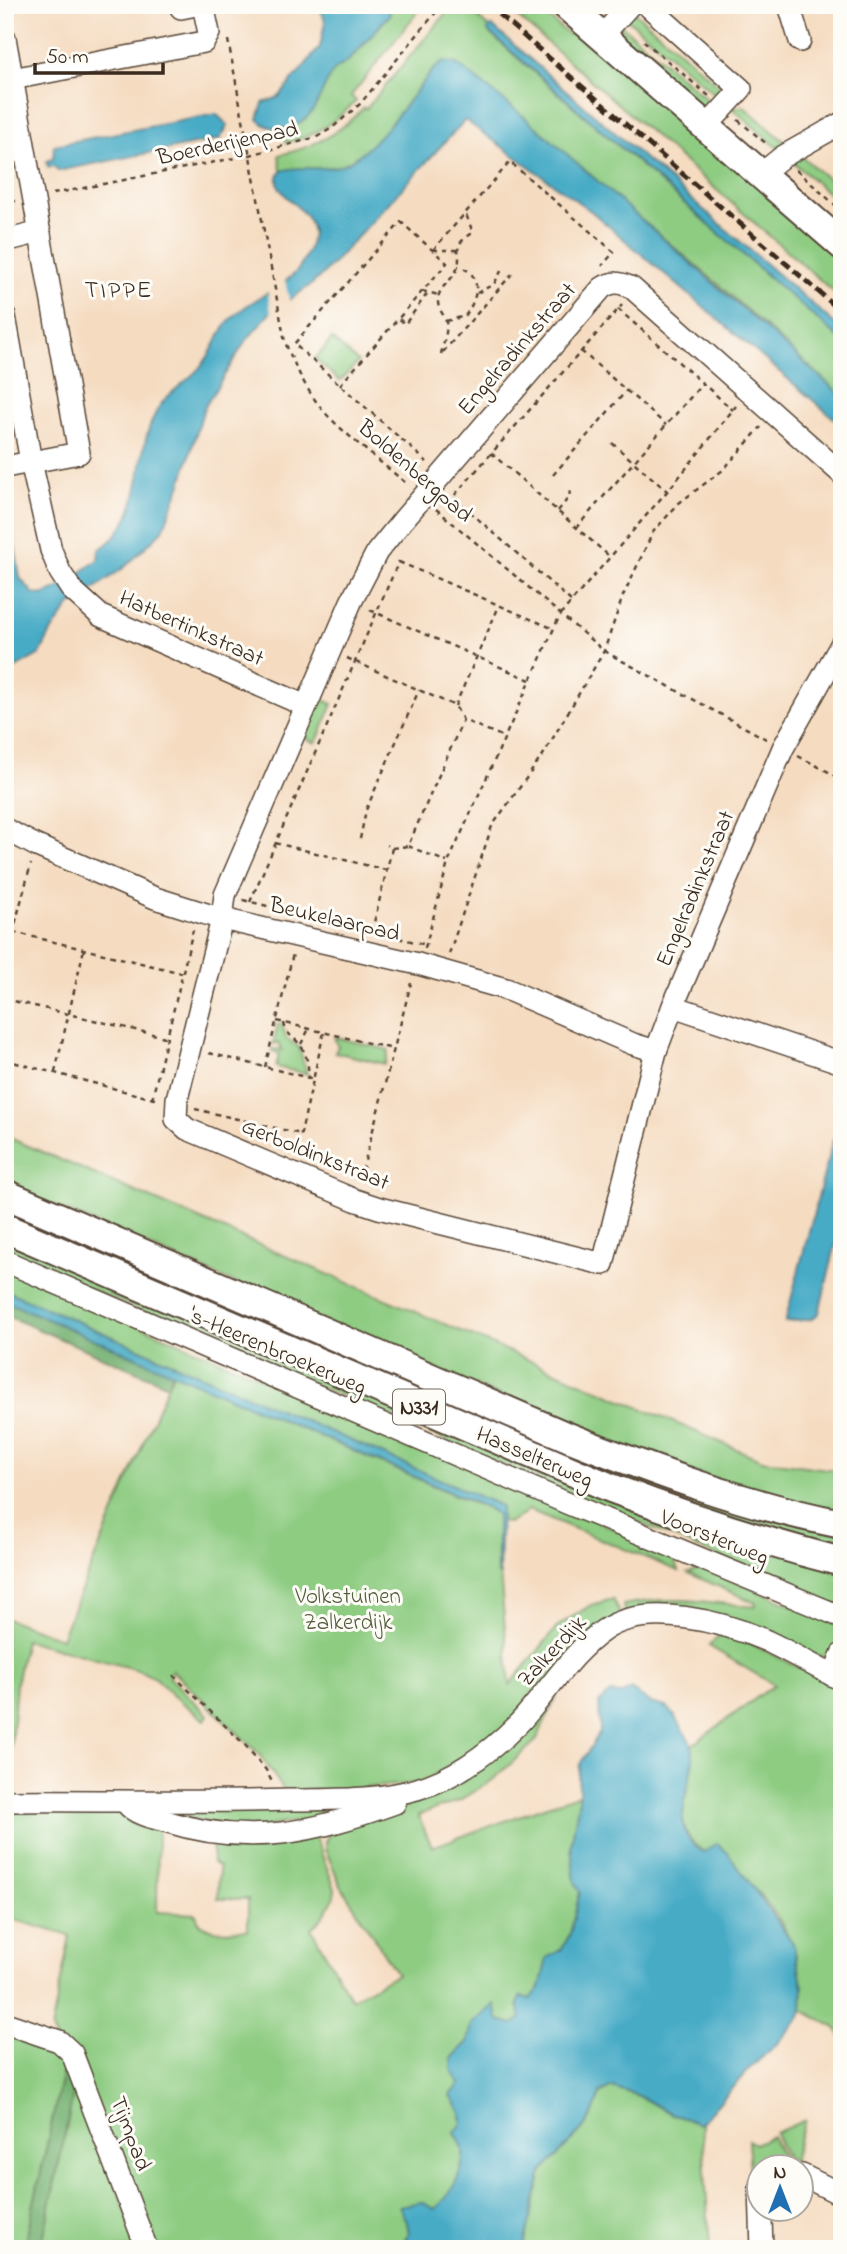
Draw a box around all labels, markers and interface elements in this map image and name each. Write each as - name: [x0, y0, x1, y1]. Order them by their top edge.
- scale bar: [35, 32, 163, 76]
- text: 50 m: [46, 43, 89, 73]
- street label: Boerderijenpad: [153, 113, 301, 176]
- district label: TIPPE: [85, 274, 153, 309]
- street label: Engelradinkstraat: [451, 276, 586, 424]
- street label: Boldenbergpad: [348, 412, 479, 532]
- street label: Hatbertinkstraat: [113, 583, 269, 676]
- street label: Engelradinkstraat: [648, 805, 745, 973]
- street label: Beukelaarpad: [265, 889, 403, 951]
- street label: Gerboldinkstraat: [236, 1111, 394, 1200]
- street label: 's-Heerenbroekerweg: [183, 1300, 371, 1406]
- road number: N331: [393, 1390, 445, 1424]
- street label: Hasselterweg: [470, 1419, 598, 1499]
- street label: Voorsterweg: [654, 1501, 773, 1576]
- park label: Volkstuinen Zalkerdijk: [294, 1581, 401, 1640]
- street label: Zalkerdijk: [511, 1607, 596, 1695]
- street label: Tijmpad: [100, 2092, 159, 2176]
- north arrow: [746, 2152, 816, 2222]
- text: N: [774, 2160, 787, 2187]

